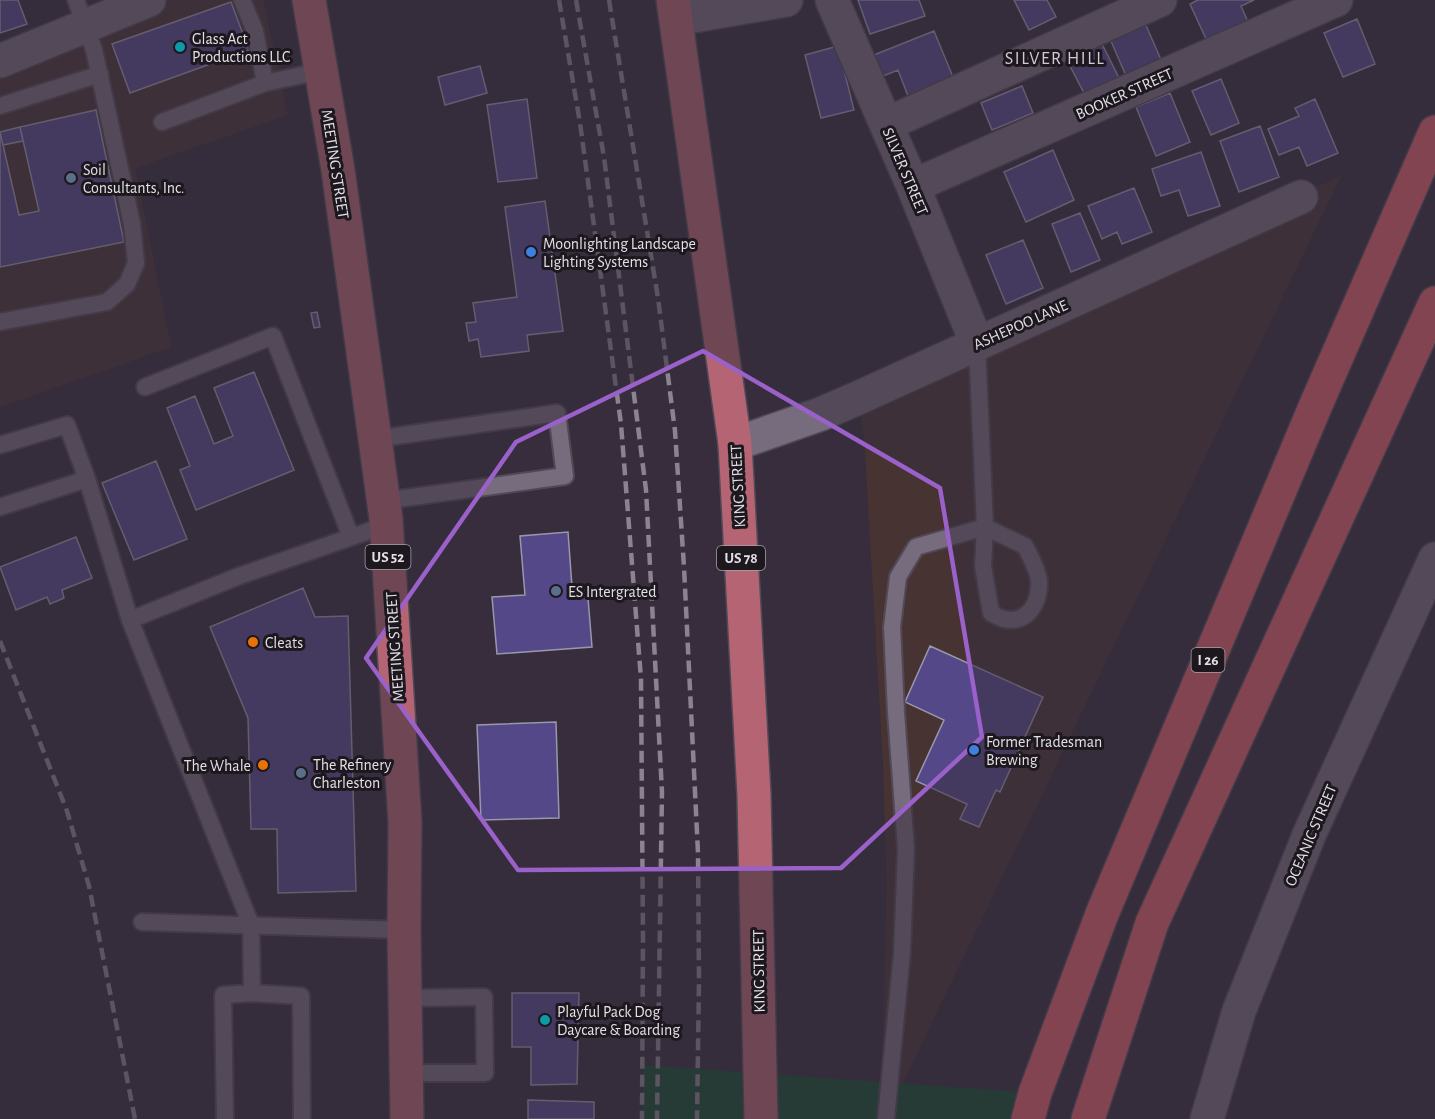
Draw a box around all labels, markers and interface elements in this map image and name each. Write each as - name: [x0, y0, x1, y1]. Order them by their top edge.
- place label: Glass Act Productions LLC: [192, 31, 290, 65]
- marker: Glass Act Productions LLC: [173, 40, 187, 54]
- district label: SILVER HILL: [1005, 50, 1105, 68]
- street label: BOOKER STREET: [1074, 65, 1175, 122]
- street label: MEETING STREET: [318, 108, 352, 220]
- street label: SILVER STREET: [880, 125, 931, 218]
- place label: Soil Consultants, Inc.: [83, 162, 184, 196]
- marker: Soil Consultants, Inc.: [64, 171, 78, 185]
- place label: Moonlighting Landscape Lighting Systems: [543, 236, 696, 271]
- marker: Moonlighting Landscape Lighting Systems: [524, 245, 538, 259]
- street label: ASHEPOO LANE: [971, 297, 1070, 353]
- street label: KING STREET: [728, 444, 748, 528]
- road number: US 52: [366, 545, 410, 569]
- road number: US 78: [717, 546, 765, 570]
- marker: ES Intergrated: [549, 584, 563, 598]
- place label: ES Intergrated: [568, 584, 656, 600]
- street label: MEETING STREET: [383, 591, 407, 703]
- marker: Cleats: [246, 635, 260, 649]
- place label: Cleats: [265, 635, 303, 651]
- road number: I 26: [1192, 648, 1224, 672]
- place label: Former Tradesman Brewing: [986, 734, 1102, 768]
- marker: Former Tradesman Brewing: [967, 743, 981, 757]
- place label: The Refinery Charleston: [313, 757, 392, 791]
- place label: The Whale: [184, 758, 251, 774]
- marker: The Whale: [256, 758, 270, 772]
- marker: The Refinery Charleston: [294, 766, 308, 780]
- street label: OCEANIC STREET: [1282, 782, 1340, 889]
- street label: KING STREET: [750, 929, 768, 1013]
- place label: Playful Pack Dog Daycare & Boarding: [557, 1004, 680, 1039]
- marker: Playful Pack Dog Daycare & Boarding: [538, 1013, 552, 1027]

